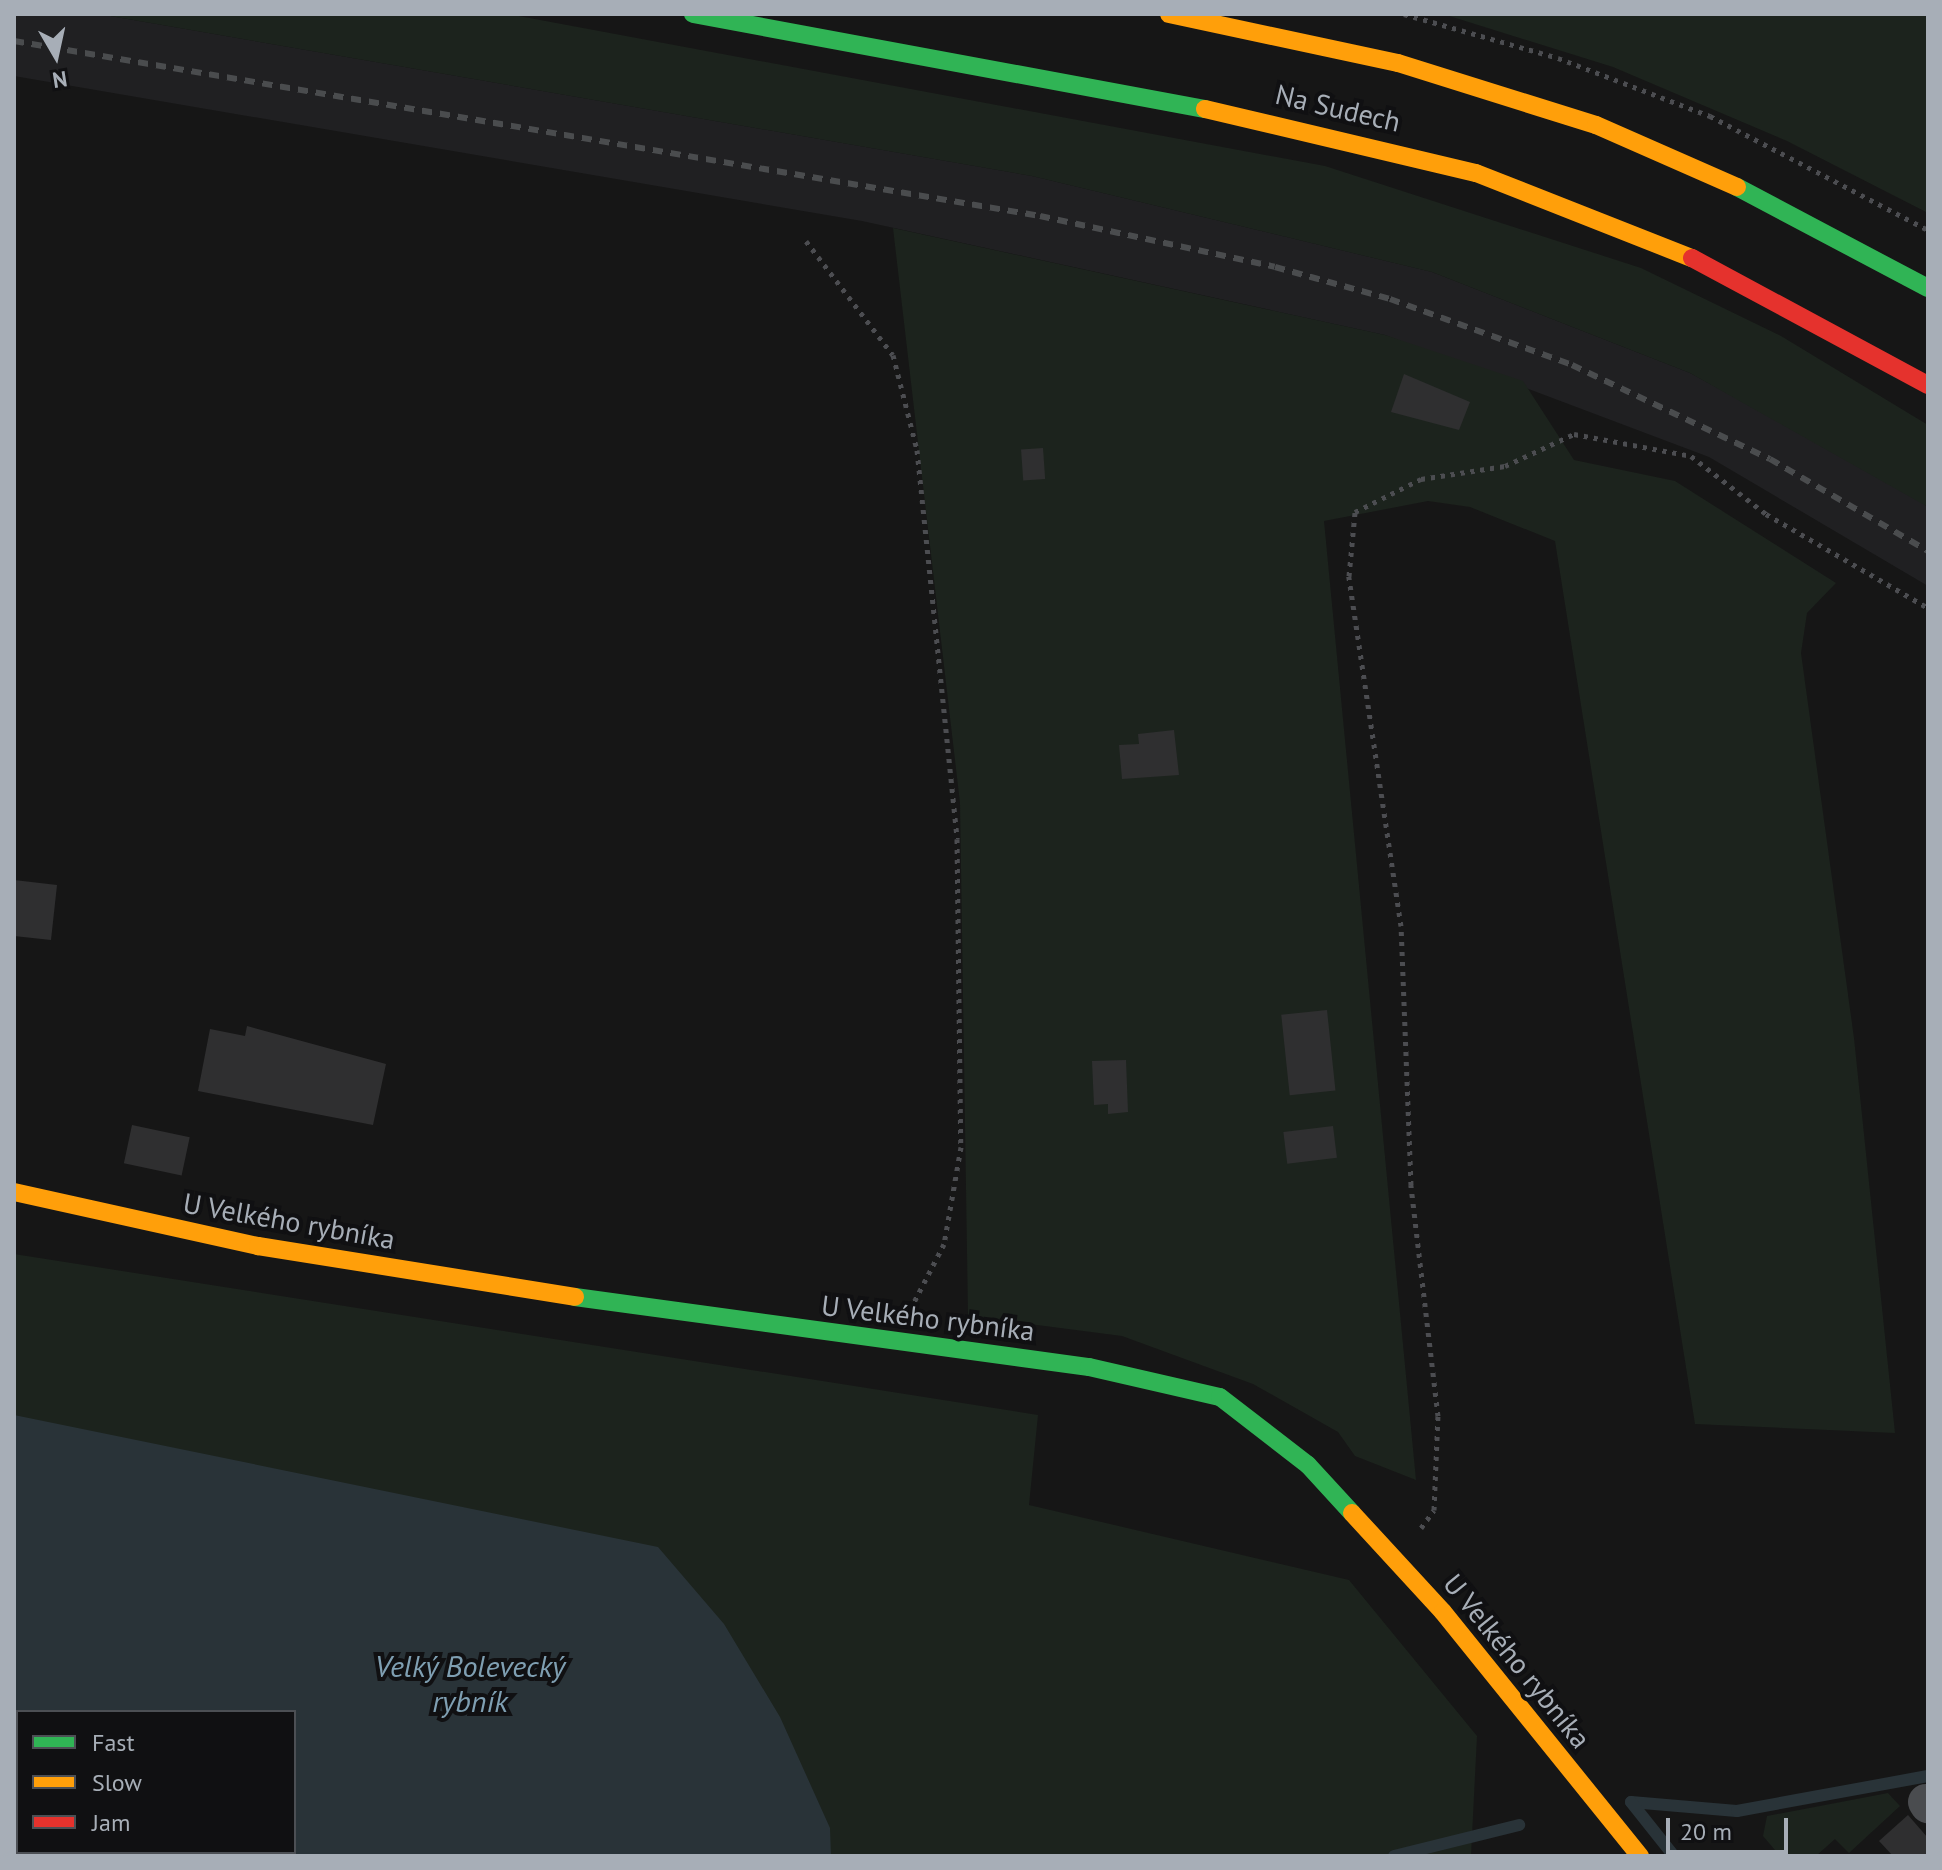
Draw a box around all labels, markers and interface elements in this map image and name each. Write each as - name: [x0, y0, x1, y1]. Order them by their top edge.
- north arrow: [16, 16, 96, 96]
- text: N: [50, 65, 69, 95]
- street label: Na Sudech: [1272, 77, 1404, 139]
- street label: U Velkého rybníka: [180, 1186, 398, 1256]
- street label: U Velkého rybníka: [819, 1288, 1037, 1348]
- street label: U Velkého rybníka: [1436, 1567, 1598, 1755]
- water label: Velký Bolevecký rybník: [374, 1648, 566, 1718]
- legend: [16, 1710, 296, 1854]
- text: Fast: [92, 1727, 135, 1758]
- text: Slow: [92, 1767, 142, 1798]
- scale bar: [1670, 1802, 1792, 1852]
- text: Jam: [92, 1807, 130, 1838]
- text: 20 m: [1680, 1816, 1732, 1847]

